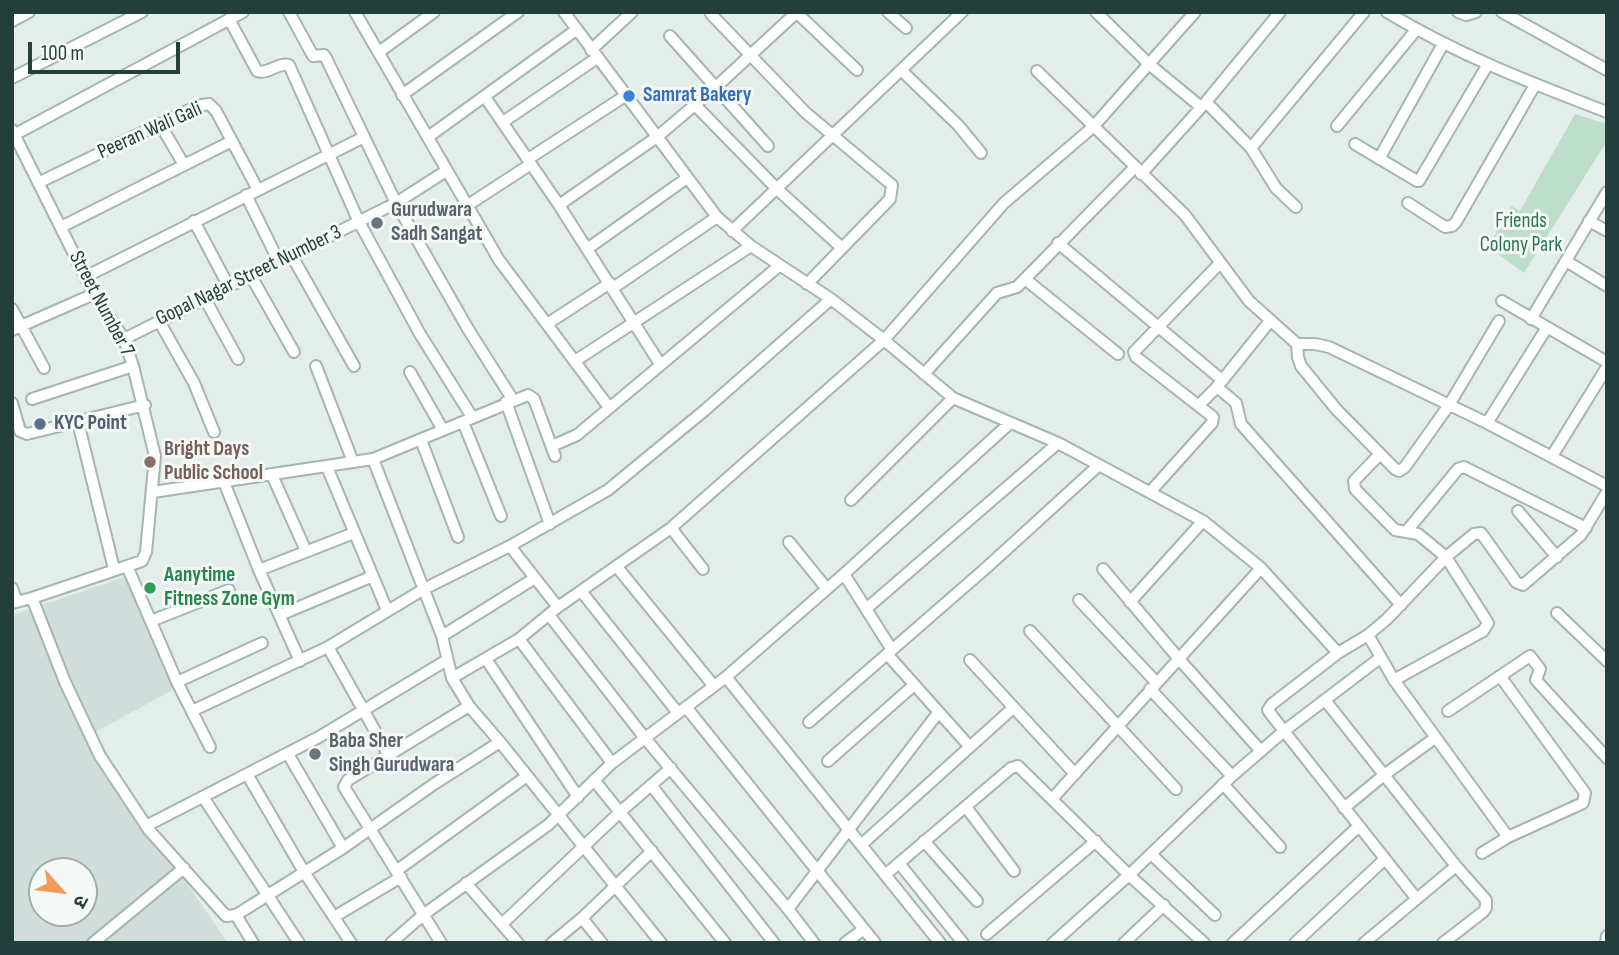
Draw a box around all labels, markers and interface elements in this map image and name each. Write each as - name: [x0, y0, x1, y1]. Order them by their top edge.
- scale bar: [32, 28, 184, 72]
- text: 100 m: [41, 41, 84, 66]
- place label: Samrat Bakery: [643, 83, 752, 109]
- marker: Samrat Bakery: [621, 88, 637, 104]
- street label: Peeran Wali Gali: [94, 97, 206, 165]
- place label: Gurudwara Sadh Sangat: [391, 198, 482, 248]
- park label: Friends Colony Park: [1480, 209, 1562, 259]
- marker: Gurudwara Sadh Sangat: [369, 215, 385, 231]
- street label: Gopal Nagar Street Number 3: [152, 220, 346, 332]
- street label: Street Number 7: [63, 247, 139, 361]
- place label: KYC Point: [54, 411, 127, 437]
- marker: KYC Point: [32, 416, 48, 432]
- place label: Bright Days Public School: [164, 437, 263, 487]
- marker: Bright Days Public School: [142, 454, 158, 470]
- place label: Aanytime Fitness Zone Gym: [164, 563, 295, 613]
- marker: Aanytime Fitness Zone Gym: [142, 580, 158, 596]
- place label: Baba Sher Singh Gurudwara: [329, 729, 454, 779]
- marker: Baba Sher Singh Gurudwara: [307, 746, 323, 762]
- north arrow: [28, 857, 98, 927]
- text: उ: [67, 891, 93, 911]

